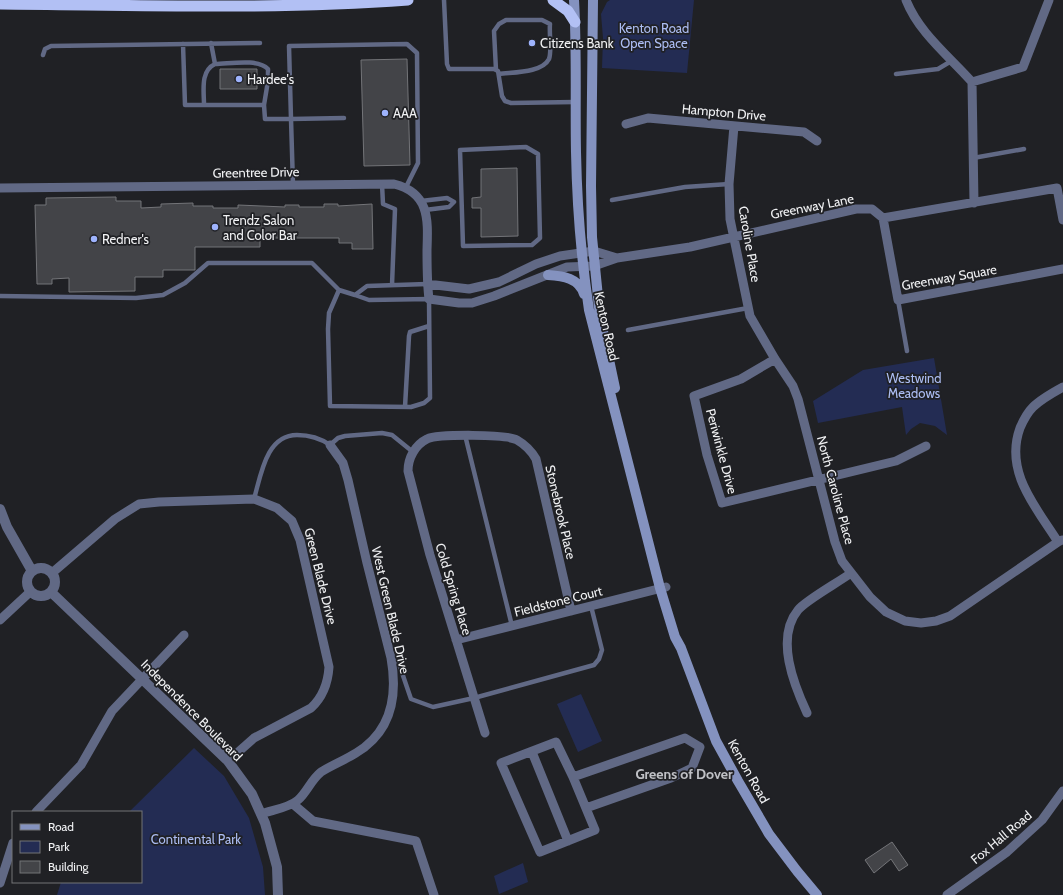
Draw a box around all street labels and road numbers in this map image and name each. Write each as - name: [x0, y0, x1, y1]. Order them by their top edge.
- street label: Hampton Drive: [681, 100, 767, 124]
- street label: Greentree Drive: [212, 163, 300, 181]
- street label: Greenway Lane: [769, 190, 855, 222]
- street label: Caroline Place: [735, 205, 765, 284]
- street label: Greenway Square: [900, 261, 998, 293]
- street label: Kenton Road: [591, 290, 623, 362]
- street label: Periwinkle Drive: [703, 407, 741, 496]
- street label: North Caroline Place: [814, 434, 858, 546]
- street label: Stonebrook Place: [542, 463, 580, 561]
- street label: Green Blade Drive: [301, 526, 341, 626]
- street label: Cold Spring Place: [432, 541, 476, 637]
- street label: West Green Blade Drive: [369, 545, 414, 676]
- street label: Fieldstone Court: [512, 582, 604, 620]
- street label: Independence Boulevard: [138, 656, 246, 764]
- street label: Kenton Road: [725, 736, 773, 806]
- street label: Fox Hall Road: [967, 807, 1035, 867]

